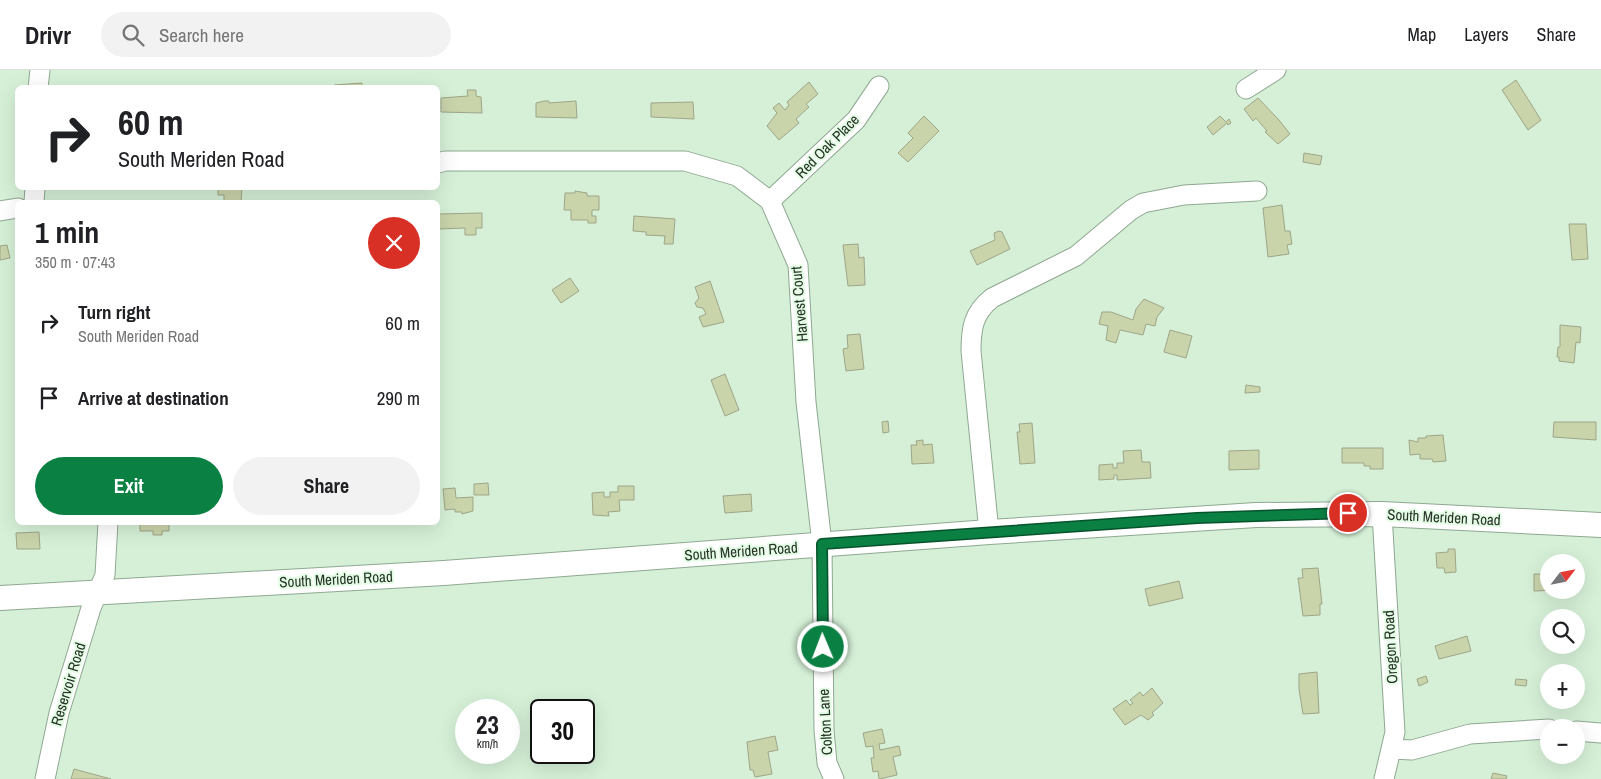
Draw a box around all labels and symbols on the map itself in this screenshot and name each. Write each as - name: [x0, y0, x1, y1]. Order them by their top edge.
- street label: Red Oak Place: [790, 109, 864, 183]
- street label: Harvest Court: [785, 265, 813, 343]
- pin: [1327, 492, 1369, 534]
- street label: South Meriden Road: [1387, 504, 1501, 530]
- street label: South Meriden Road: [684, 537, 798, 565]
- north arrow: [1540, 554, 1585, 599]
- street label: South Meriden Road: [279, 566, 393, 592]
- street label: Oregon Road: [1378, 610, 1402, 684]
- position arrow: [796, 620, 848, 672]
- street label: Reservoir Road: [45, 640, 91, 728]
- street label: Colton Lane: [813, 688, 837, 756]
- speed limit sign: 30: [530, 699, 595, 764]

